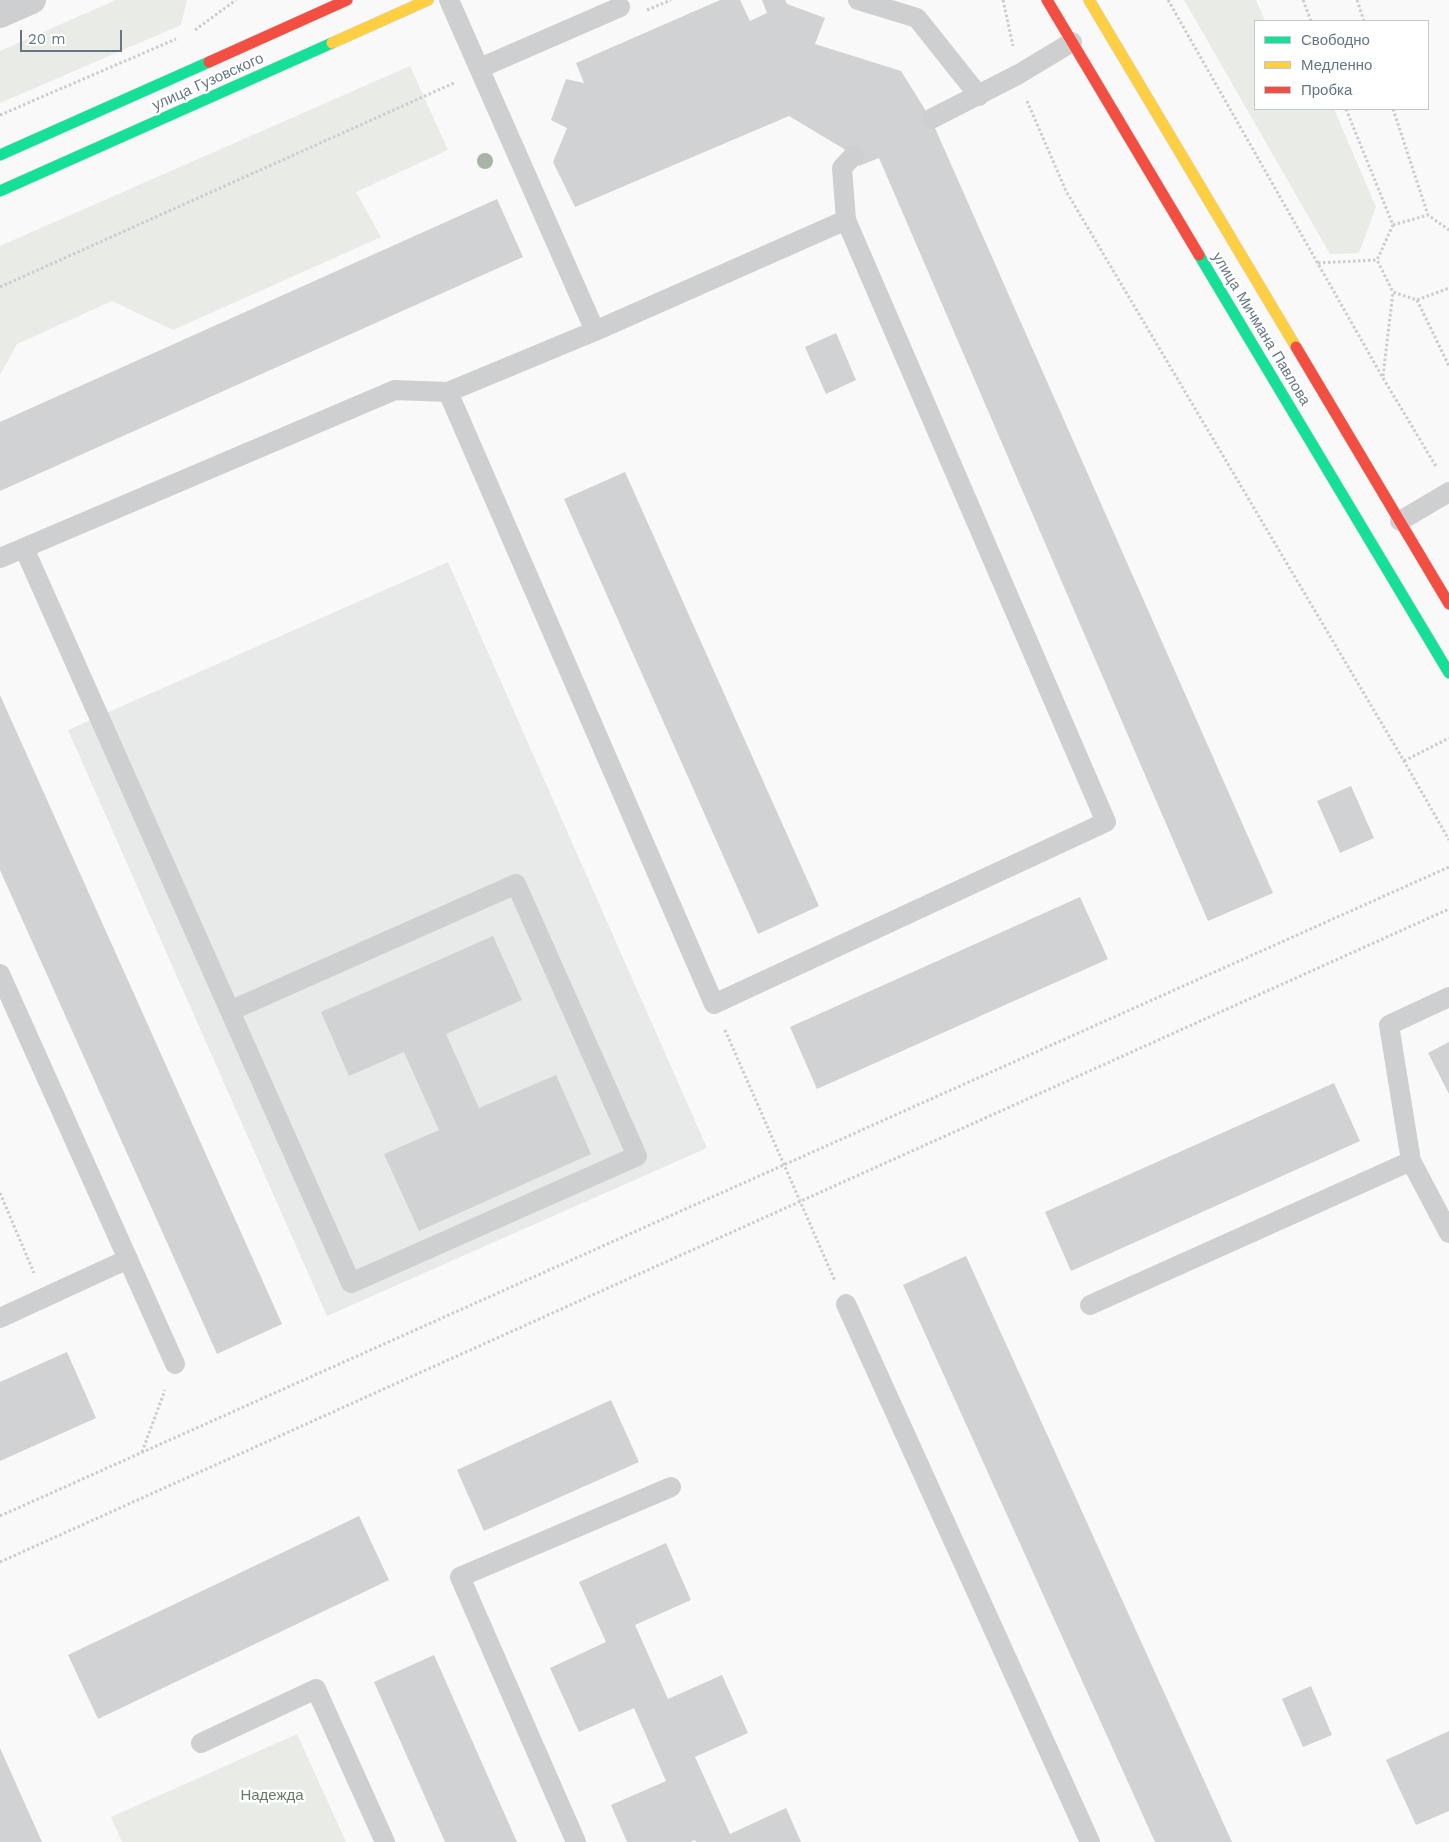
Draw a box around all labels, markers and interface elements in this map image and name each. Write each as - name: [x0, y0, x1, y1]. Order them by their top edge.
- scale bar: [22, 20, 125, 52]
- legend: [1254, 20, 1429, 110]
- text: 20 m: [28, 30, 66, 48]
- text: Свободно: [1301, 31, 1370, 49]
- street label: улица Гузовского: [150, 49, 266, 115]
- text: Медленно: [1301, 56, 1372, 74]
- text: Пробка: [1301, 81, 1352, 99]
- street label: улица Мичмана Павлова: [1208, 249, 1314, 409]
- park label: Надежда: [240, 1787, 304, 1805]

